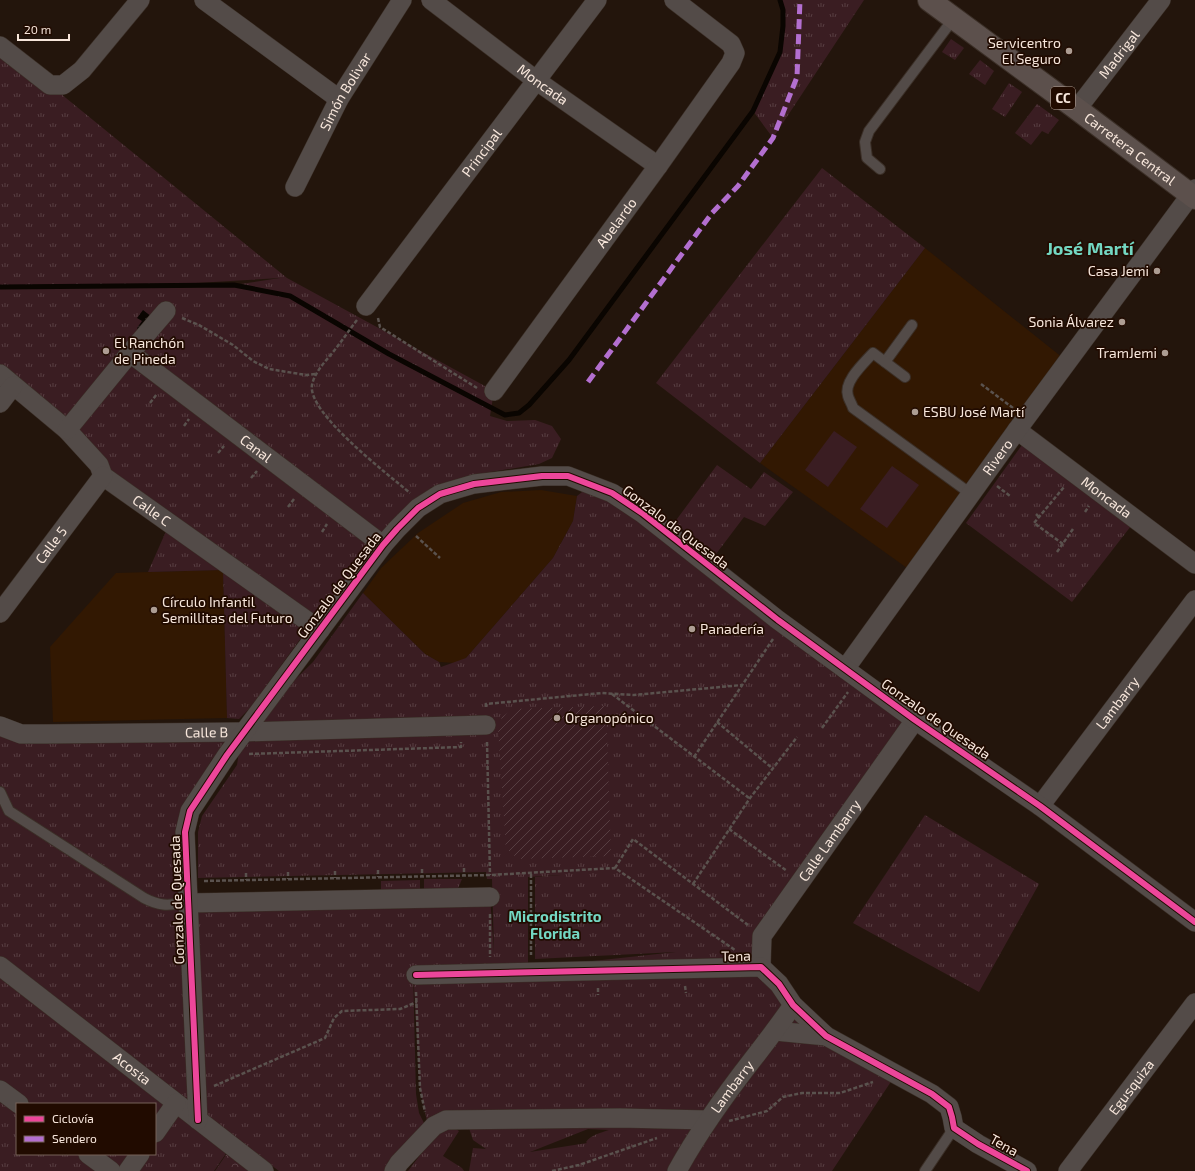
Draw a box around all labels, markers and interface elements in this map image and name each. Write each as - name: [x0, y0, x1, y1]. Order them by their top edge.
- scale bar: [18, 16, 69, 42]
- text: 20 m: [24, 22, 51, 36]
- street label: Madrigal: [1095, 26, 1143, 82]
- place label: Servicentro El Seguro: [988, 34, 1061, 67]
- marker: Servicentro El Seguro: [1064, 46, 1074, 56]
- street label: Simón Bolivar: [316, 49, 375, 133]
- street label: Moncada: [514, 60, 572, 108]
- road number: CC: [1051, 87, 1075, 109]
- street label: Carretera Central: [1081, 109, 1180, 189]
- street label: Principal: [458, 124, 505, 180]
- street label: Abelardo: [592, 194, 640, 251]
- district label: José Martí: [1046, 237, 1135, 259]
- place label: Casa Jemi: [1088, 262, 1149, 279]
- marker: Casa Jemi: [1152, 266, 1162, 276]
- place label: Sonia Álvarez: [1028, 313, 1114, 330]
- marker: Sonia Álvarez: [1117, 317, 1127, 327]
- place label: El Ranchón de Pineda: [114, 334, 184, 367]
- place label: TramJemi: [1097, 344, 1157, 361]
- marker: El Ranchón de Pineda: [101, 346, 111, 356]
- marker: TramJemi: [1160, 348, 1170, 358]
- place label: ESBU José Martí: [923, 403, 1025, 420]
- marker: ESBU José Martí: [910, 407, 920, 417]
- street label: Canal: [237, 431, 276, 466]
- street label: Rivero: [978, 435, 1016, 478]
- street label: Moncada: [1078, 473, 1135, 521]
- street label: Gonzalo de Quesada: [620, 481, 733, 572]
- street label: Calle C: [130, 491, 174, 529]
- street label: Calle 5: [31, 523, 70, 567]
- street label: Gonzalo de Quesada: [293, 528, 384, 641]
- place label: Círculo Infantil Semillitas del Futuro: [162, 593, 293, 626]
- marker: Círculo Infantil Semillitas del Futuro: [149, 605, 159, 615]
- place label: Panadería: [700, 620, 764, 637]
- marker: Panadería: [687, 624, 697, 634]
- street label: Lambarry: [1092, 672, 1143, 732]
- street label: Gonzalo de Quesada: [879, 675, 994, 763]
- place label: Organopónico: [565, 709, 654, 726]
- marker: Organopónico: [552, 713, 562, 723]
- street label: Calle B: [185, 723, 228, 741]
- street label: Calle Lambarry: [794, 796, 864, 884]
- street label: Gonzalo de Quesada: [166, 835, 187, 965]
- district label: Microdistrito Florida: [508, 907, 602, 942]
- street label: Tena: [721, 947, 751, 964]
- street label: Acosta: [110, 1048, 155, 1088]
- street label: Lambarry: [707, 1056, 757, 1116]
- street label: Egusquiza: [1105, 1056, 1157, 1118]
- legend: [16, 1103, 156, 1155]
- text: Ciclovía: [52, 1111, 94, 1125]
- street label: Tena: [987, 1130, 1021, 1159]
- text: Sendero: [52, 1131, 97, 1145]

